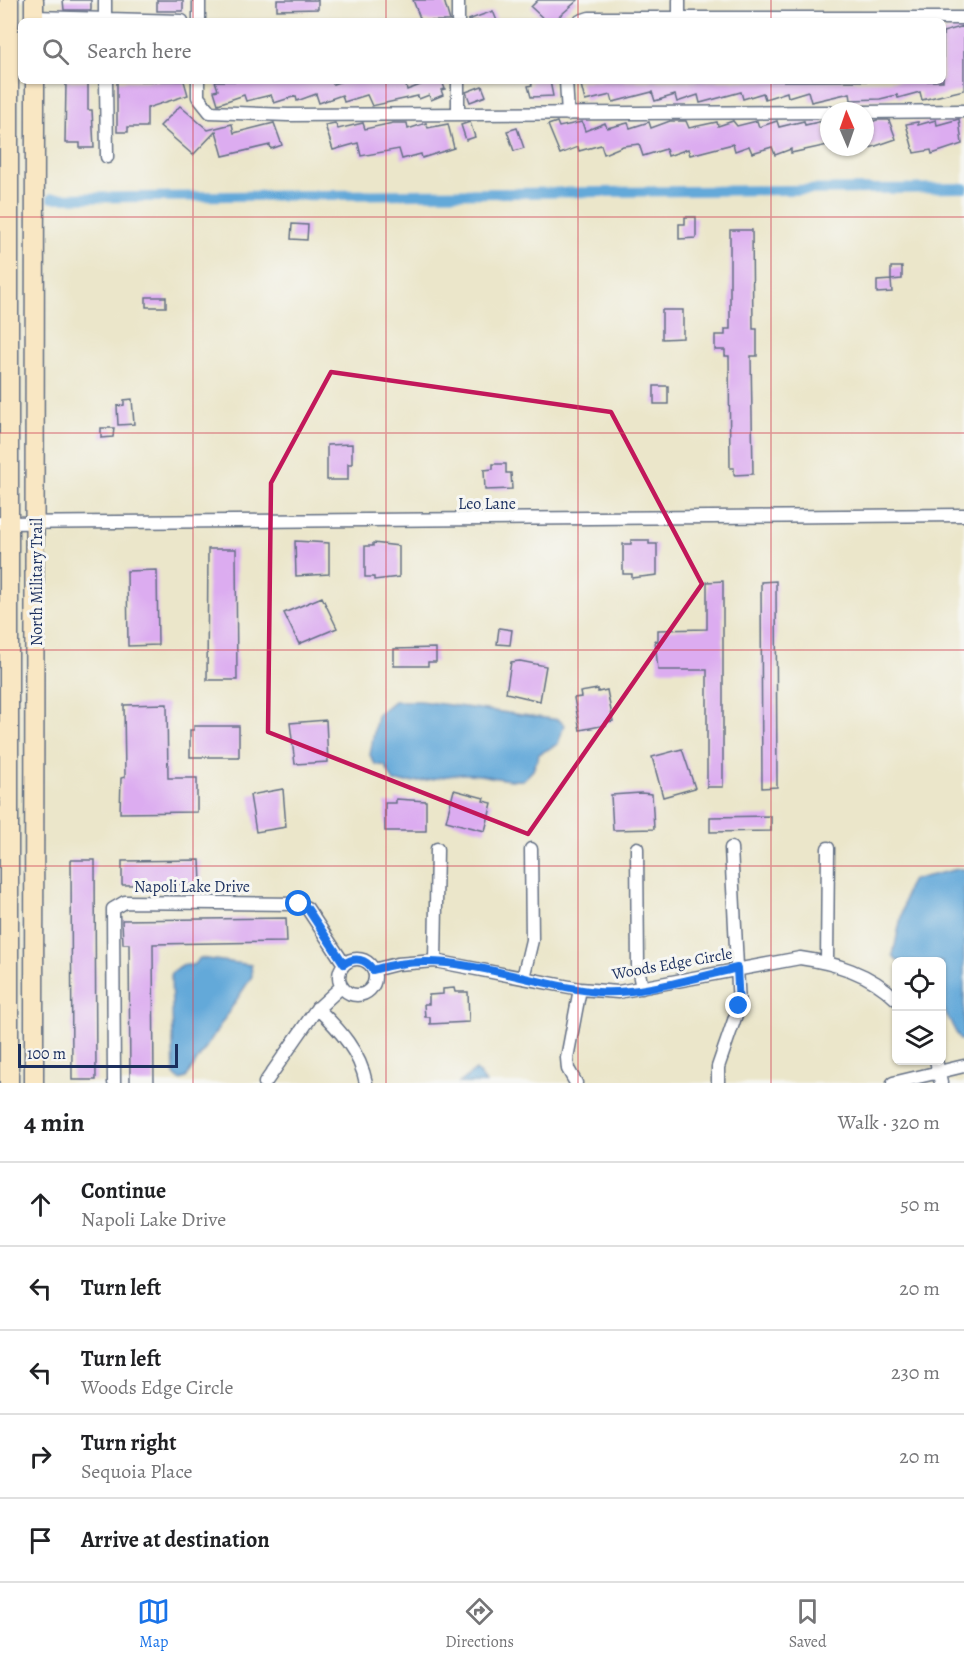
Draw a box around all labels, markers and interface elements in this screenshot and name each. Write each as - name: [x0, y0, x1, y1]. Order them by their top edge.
- search box: [18, 18, 946, 84]
- icon: search: [39, 35, 72, 68]
- text: Search here: [87, 36, 192, 66]
- north arrow: [820, 102, 874, 156]
- street label: Leo Lane: [458, 493, 516, 515]
- street label: North Military Trail: [26, 518, 48, 646]
- street label: Napoli Lake Drive: [134, 876, 250, 898]
- route start: [285, 890, 311, 916]
- street label: Woods Edge Circle: [609, 943, 734, 986]
- map controls: [892, 957, 946, 1065]
- button: locate: [892, 957, 946, 1011]
- route end: [725, 992, 751, 1018]
- button: layers: [892, 1011, 946, 1065]
- scale bar: [18, 1041, 178, 1068]
- text: 100 m: [27, 1043, 66, 1065]
- text: 4 min: [24, 1105, 85, 1140]
- text: Walk · 320 m: [838, 1109, 940, 1136]
- text: Continue: [81, 1176, 166, 1206]
- icon: ahead: [24, 1188, 57, 1221]
- text: 50 m: [900, 1191, 940, 1218]
- text: Napoli Lake Drive: [81, 1206, 226, 1233]
- icon: left: [24, 1272, 57, 1305]
- text: Turn left: [81, 1273, 161, 1303]
- text: 20 m: [899, 1275, 940, 1302]
- text: Turn left: [81, 1344, 161, 1374]
- icon: left: [24, 1356, 57, 1389]
- text: 230 m: [891, 1359, 940, 1386]
- text: Woods Edge Circle: [81, 1374, 233, 1401]
- text: Turn right: [81, 1428, 177, 1458]
- icon: right: [24, 1440, 57, 1473]
- text: 20 m: [899, 1443, 940, 1470]
- text: Sequoia Place: [81, 1458, 193, 1485]
- icon: arrive: [24, 1524, 57, 1557]
- text: Arrive at destination: [81, 1525, 270, 1555]
- tab: Map: [137, 1595, 170, 1653]
- tab: Directions: [445, 1595, 514, 1653]
- tab: Saved: [789, 1595, 827, 1653]

